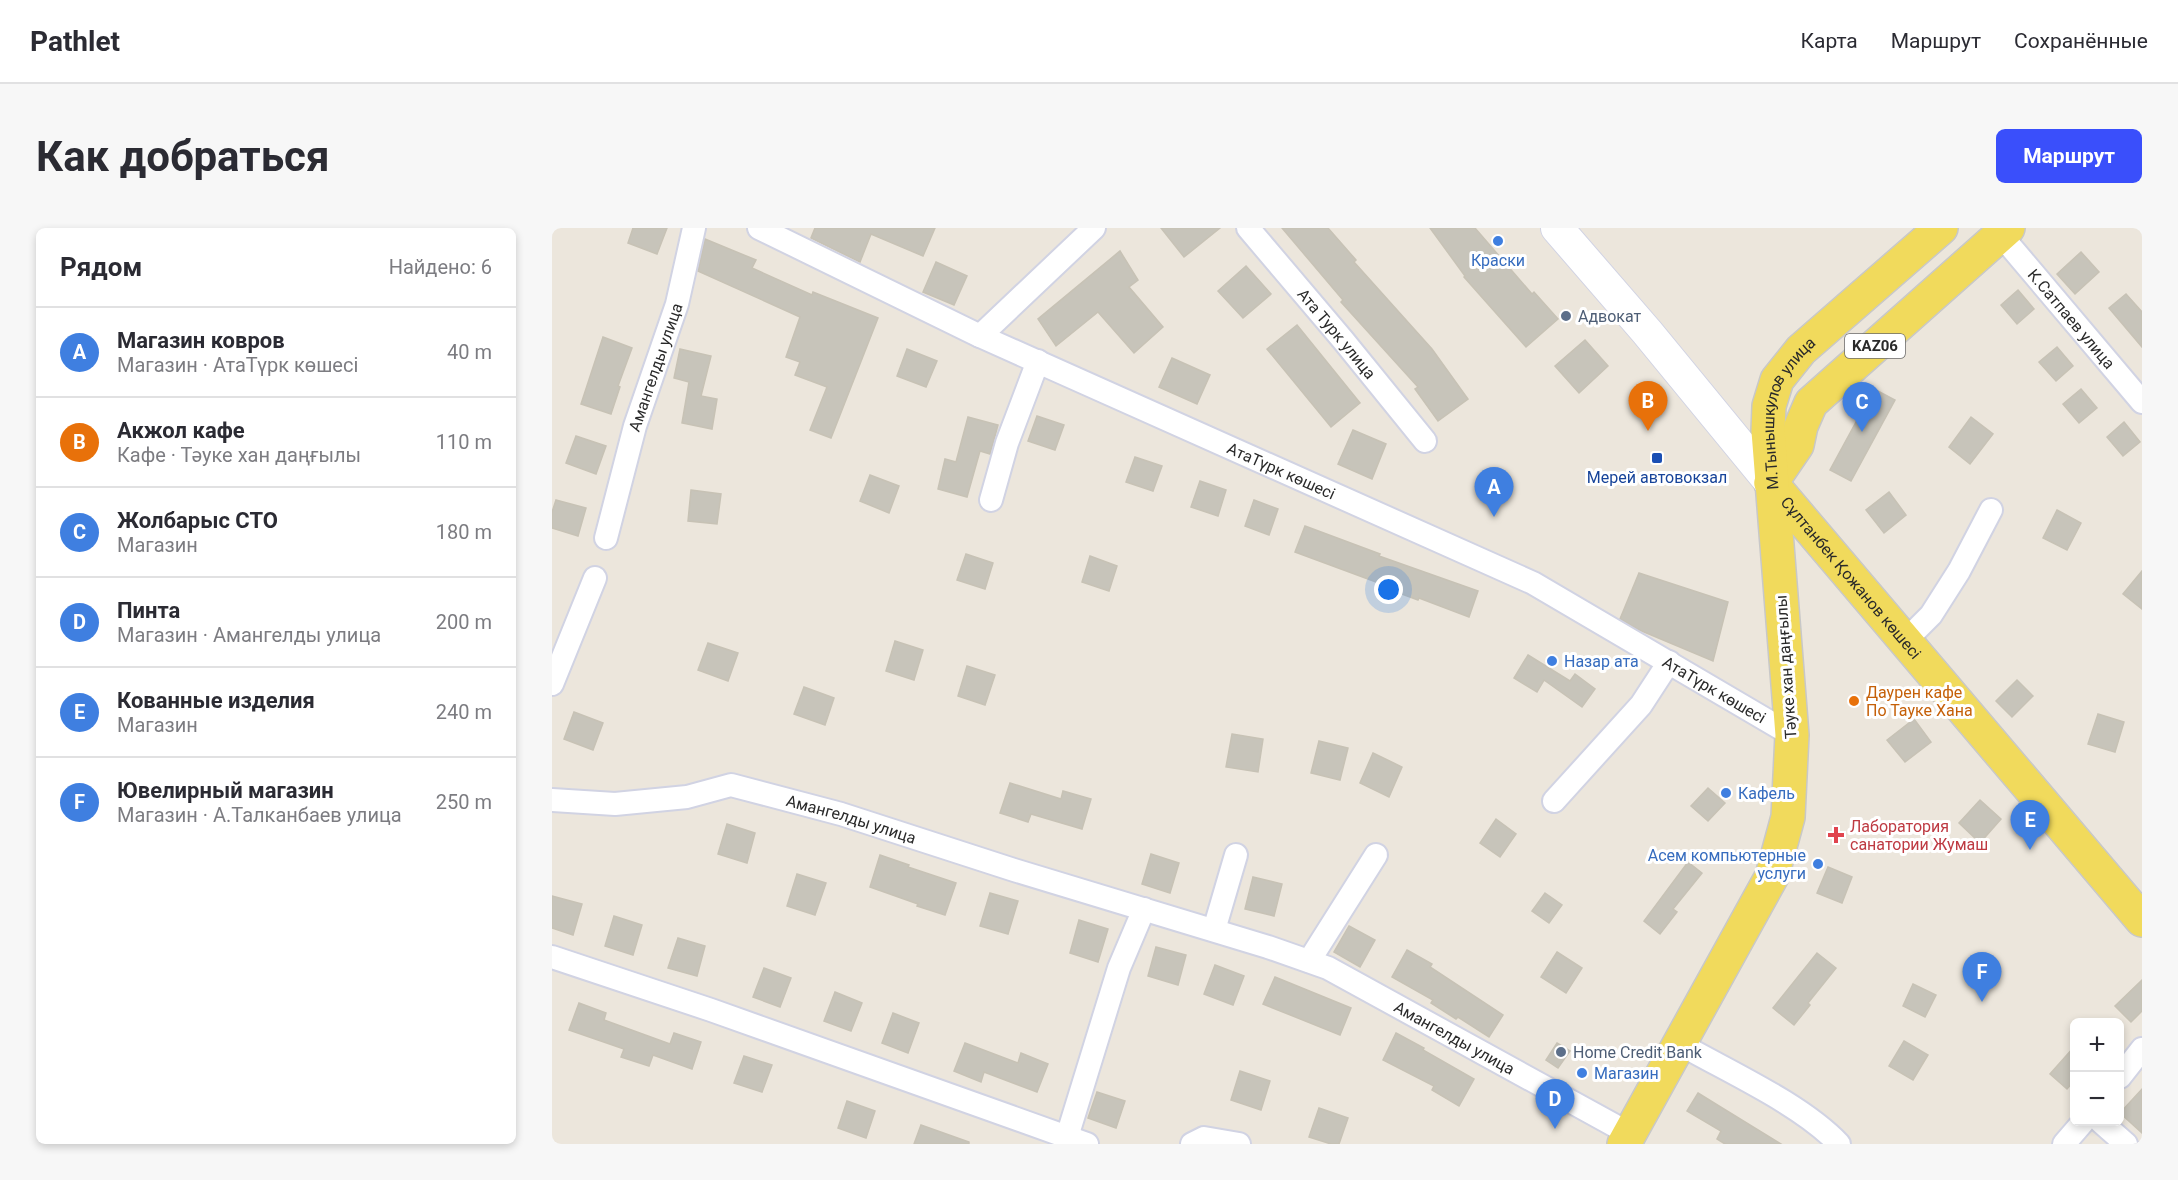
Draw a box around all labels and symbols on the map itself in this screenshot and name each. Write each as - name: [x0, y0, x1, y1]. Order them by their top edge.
- marker: Краски: [1491, 234, 1505, 248]
- place label: Краски: [1471, 251, 1525, 270]
- street label: К.Сатпаев улица: [2024, 265, 2119, 373]
- street label: Ата Турк улица: [1294, 284, 1380, 383]
- street label: Амангелды улица: [624, 300, 686, 434]
- place label: Адвокат: [1578, 307, 1642, 326]
- marker: Адвокат: [1559, 309, 1573, 323]
- street label: М.Тынышкулов улица: [1758, 333, 1819, 490]
- road number: KАZ06: [1845, 334, 1905, 358]
- pin: B: [1628, 382, 1668, 431]
- pin: C: [1842, 382, 1882, 432]
- street label: АтаТүрк көшесі: [1224, 438, 1338, 503]
- marker: Мерей автовокзал: [1650, 451, 1664, 465]
- pin: A: [1474, 468, 1514, 517]
- place label: Мерей автовокзал: [1587, 468, 1727, 487]
- street label: Сұлтанбек Қожанов көшесі: [1777, 493, 1925, 663]
- your location: [1374, 575, 1403, 604]
- street label: Тәуке хан даңғылы: [1771, 594, 1801, 740]
- place label: Назар ата: [1564, 652, 1639, 671]
- street label: АтаТүрк көшесі: [1659, 652, 1769, 727]
- marker: Назар ата: [1545, 654, 1559, 668]
- place label: Даурен кафе По Тауке Хана: [1866, 683, 1973, 720]
- marker: Даурен кафе По Тауке Хана: [1847, 694, 1861, 708]
- place label: Кафель: [1738, 784, 1795, 803]
- marker: Кафель: [1719, 786, 1733, 800]
- street label: Амангелды улица: [784, 791, 919, 847]
- pin: E: [2010, 800, 2050, 850]
- place label: Лаборатория санатории Жумаш: [1850, 817, 1988, 854]
- marker: Лаборатория санатории Жумаш: [1827, 826, 1845, 844]
- place label: Асем компьютерные услуги: [1648, 846, 1806, 883]
- marker: Асем компьютерные услуги: [1811, 857, 1825, 871]
- pin: F: [1962, 952, 2002, 1002]
- street label: Амангелды улица: [1391, 997, 1518, 1078]
- place label: Home Credit Bank: [1573, 1043, 1703, 1062]
- marker: Home Credit Bank: [1554, 1045, 1568, 1059]
- place label: Магазин: [1594, 1064, 1659, 1083]
- marker: Магазин: [1575, 1066, 1589, 1080]
- pin: D: [1536, 1080, 1574, 1129]

